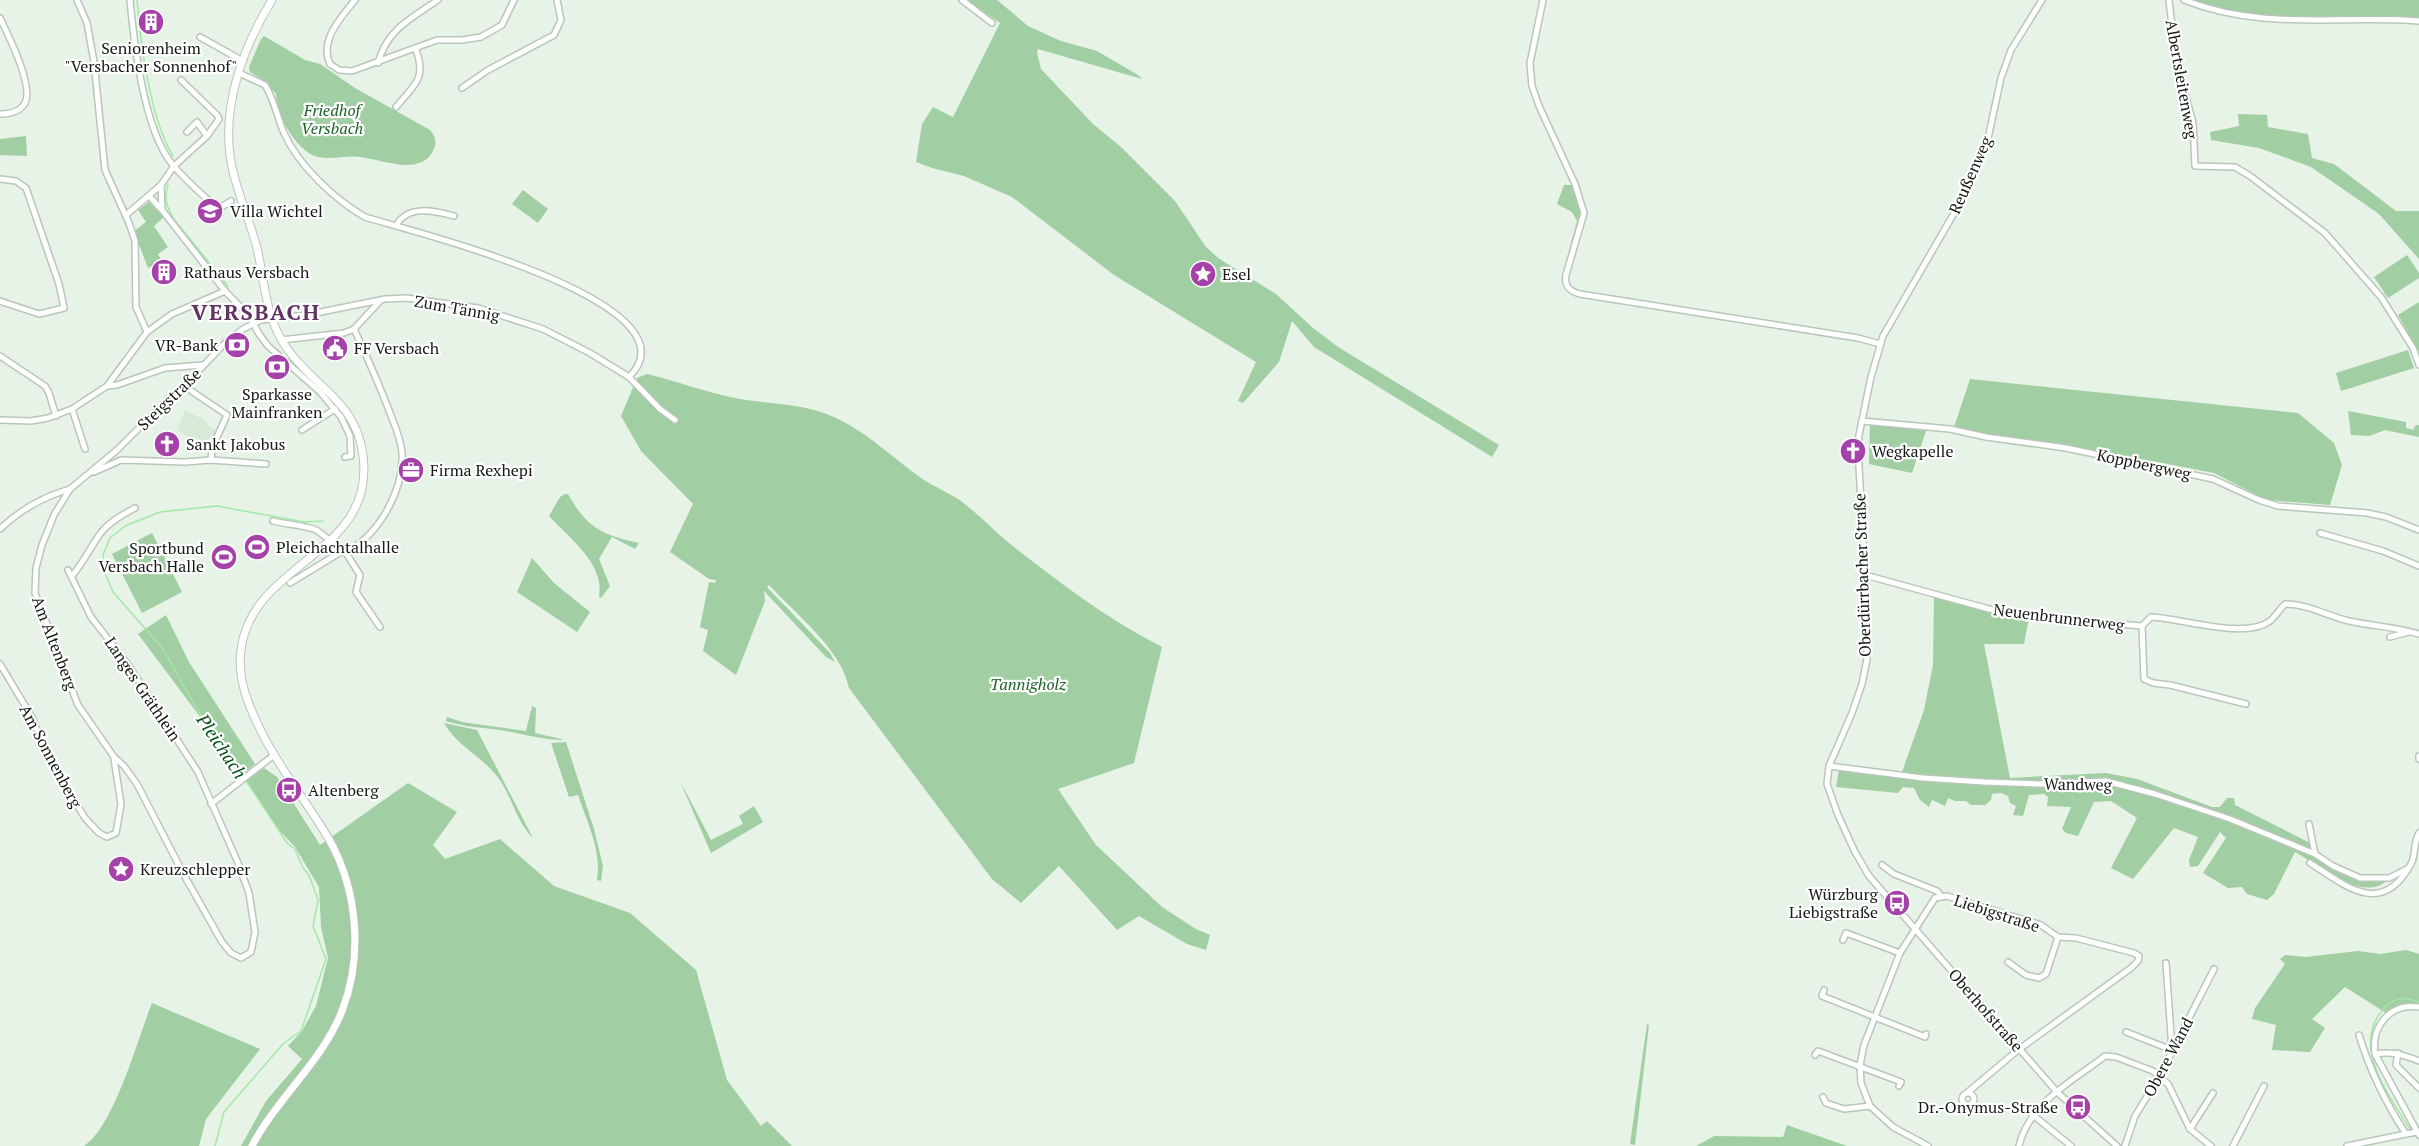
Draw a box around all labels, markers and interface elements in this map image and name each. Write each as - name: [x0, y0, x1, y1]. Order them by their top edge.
- building icon: Seniorenheim "Versbacher Sonnenhof": [136, 7, 166, 37]
- street label: Albertsleitenweg: [2161, 18, 2203, 141]
- place label: Seniorenheim "Versbacher Sonnenhof": [65, 37, 237, 77]
- park label: Friedhof Versbach: [301, 99, 364, 139]
- street label: Reußenweg: [1943, 132, 1997, 217]
- school or university icon: Villa Wichtel: [195, 196, 225, 226]
- place label: Villa Wichtel: [230, 200, 323, 222]
- building icon: Rathaus Versbach: [149, 257, 179, 287]
- place icon: Esel: [1188, 259, 1218, 289]
- place label: Rathaus Versbach: [184, 261, 310, 283]
- place label: Esel: [1222, 263, 1251, 285]
- street label: Zum Tännig: [413, 290, 502, 326]
- district label: VERSBACH: [191, 297, 321, 326]
- bank icon: VR-Bank: [222, 330, 252, 360]
- public building icon: FF Versbach: [320, 333, 350, 363]
- place label: VR-Bank: [155, 334, 219, 356]
- place label: FF Versbach: [354, 337, 440, 359]
- bank icon: Sparkasse Mainfranken: [262, 352, 292, 382]
- street label: Steigstraße: [132, 363, 206, 435]
- place label: Sparkasse Mainfranken: [231, 383, 323, 423]
- church icon: Sankt Jakobus: [152, 429, 182, 459]
- place label: Sankt Jakobus: [186, 433, 286, 455]
- church icon: Wegkapelle: [1838, 436, 1868, 466]
- place label: Wegkapelle: [1872, 440, 1954, 462]
- street label: Koppbergweg: [2095, 443, 2194, 485]
- office icon: Firma Rexhepi: [396, 455, 426, 485]
- place label: Firma Rexhepi: [430, 459, 533, 481]
- street label: Oberdürrbacher Straße: [1848, 493, 1876, 657]
- sports icon: Pleichachtalhalle: [242, 532, 272, 562]
- place label: Pleichachtalhalle: [276, 536, 399, 558]
- place label: Sportbund Versbach Halle: [98, 537, 204, 577]
- sports icon: Sportbund Versbach Halle: [209, 542, 239, 572]
- street label: Am Altenberg: [27, 593, 83, 694]
- street label: Neuenbrunnerweg: [1992, 598, 2126, 636]
- street label: Langes Gräthlein: [100, 633, 186, 746]
- park label: Tannigholz: [990, 673, 1067, 695]
- street label: Am Sonnenberg: [15, 701, 88, 812]
- water label: Pleichach: [191, 708, 252, 783]
- street label: Wandweg: [2044, 772, 2113, 796]
- bus stop icon: Altenberg: [274, 775, 304, 805]
- place label: Altenberg: [308, 779, 379, 801]
- place icon: Kreuzschlepper: [106, 854, 136, 884]
- place label: Kreuzschlepper: [140, 858, 251, 880]
- place label: Würzburg Liebigstraße: [1789, 883, 1879, 923]
- bus stop icon: Würzburg Liebigstraße: [1882, 888, 1912, 918]
- street label: Liebigstraße: [1951, 889, 2043, 937]
- street label: Oberhofstraße: [1944, 964, 2028, 1056]
- street label: Obere Wand: [2138, 1013, 2198, 1101]
- bus stop icon: Dr.-Onymus-Straße: [2063, 1092, 2093, 1122]
- place label: Dr.-Onymus-Straße: [1918, 1096, 2058, 1118]

